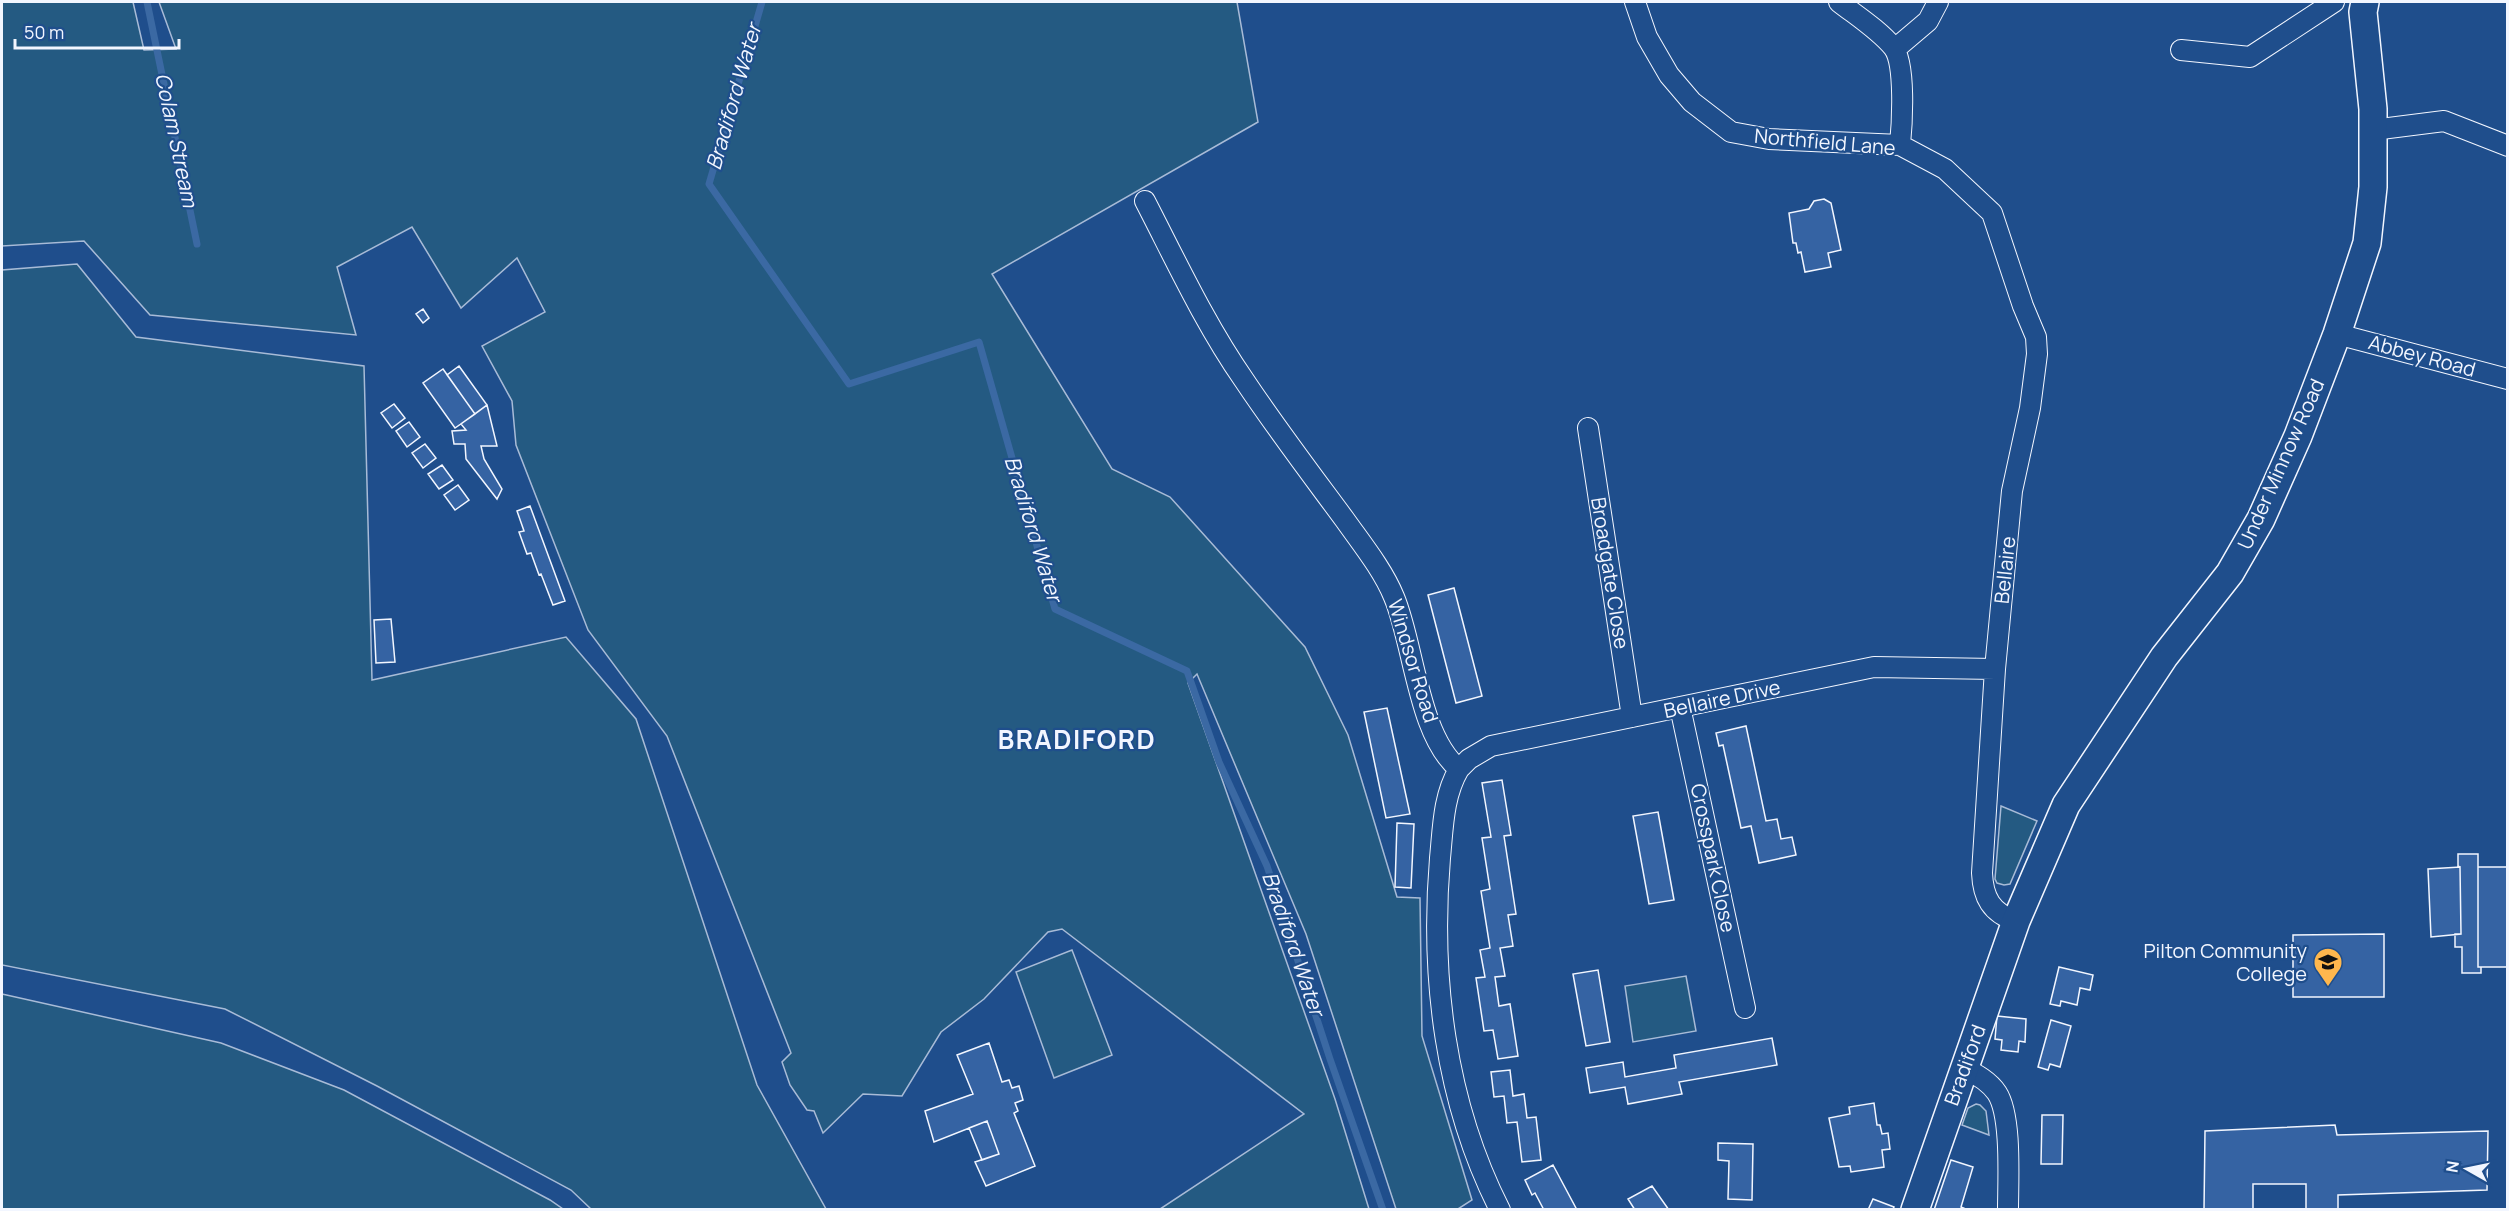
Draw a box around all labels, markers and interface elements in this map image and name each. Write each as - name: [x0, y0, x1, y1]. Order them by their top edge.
- scale bar: [15, 12, 178, 50]
- water label: Bradiford Water: [699, 18, 768, 173]
- text: 50 m: [24, 20, 64, 44]
- water label: Colam Stream: [149, 70, 205, 211]
- street label: Northfield Lane: [1753, 122, 1897, 161]
- street label: Abbey Road: [2366, 328, 2479, 383]
- street label: Under Minnow Road: [2231, 374, 2330, 553]
- water label: Bradiford Water: [999, 453, 1070, 607]
- street label: Broadgate Close: [1585, 495, 1636, 651]
- street label: Bellaire: [1988, 535, 2021, 605]
- street label: Windsor Road: [1382, 596, 1445, 726]
- street label: Bellaire Drive: [1661, 673, 1783, 724]
- district label: BRADIFORD: [998, 721, 1156, 757]
- street label: Crosspark Close: [1685, 781, 1742, 935]
- water label: Bradiford Water: [1256, 868, 1333, 1022]
- place label: Pilton Community College: [2144, 937, 2307, 987]
- school or university icon: Pilton Community College: [2312, 946, 2344, 988]
- street label: Bradiford: [1937, 1021, 1992, 1109]
- north arrow: [2437, 1139, 2497, 1199]
- text: N: [2440, 1159, 2464, 1174]

